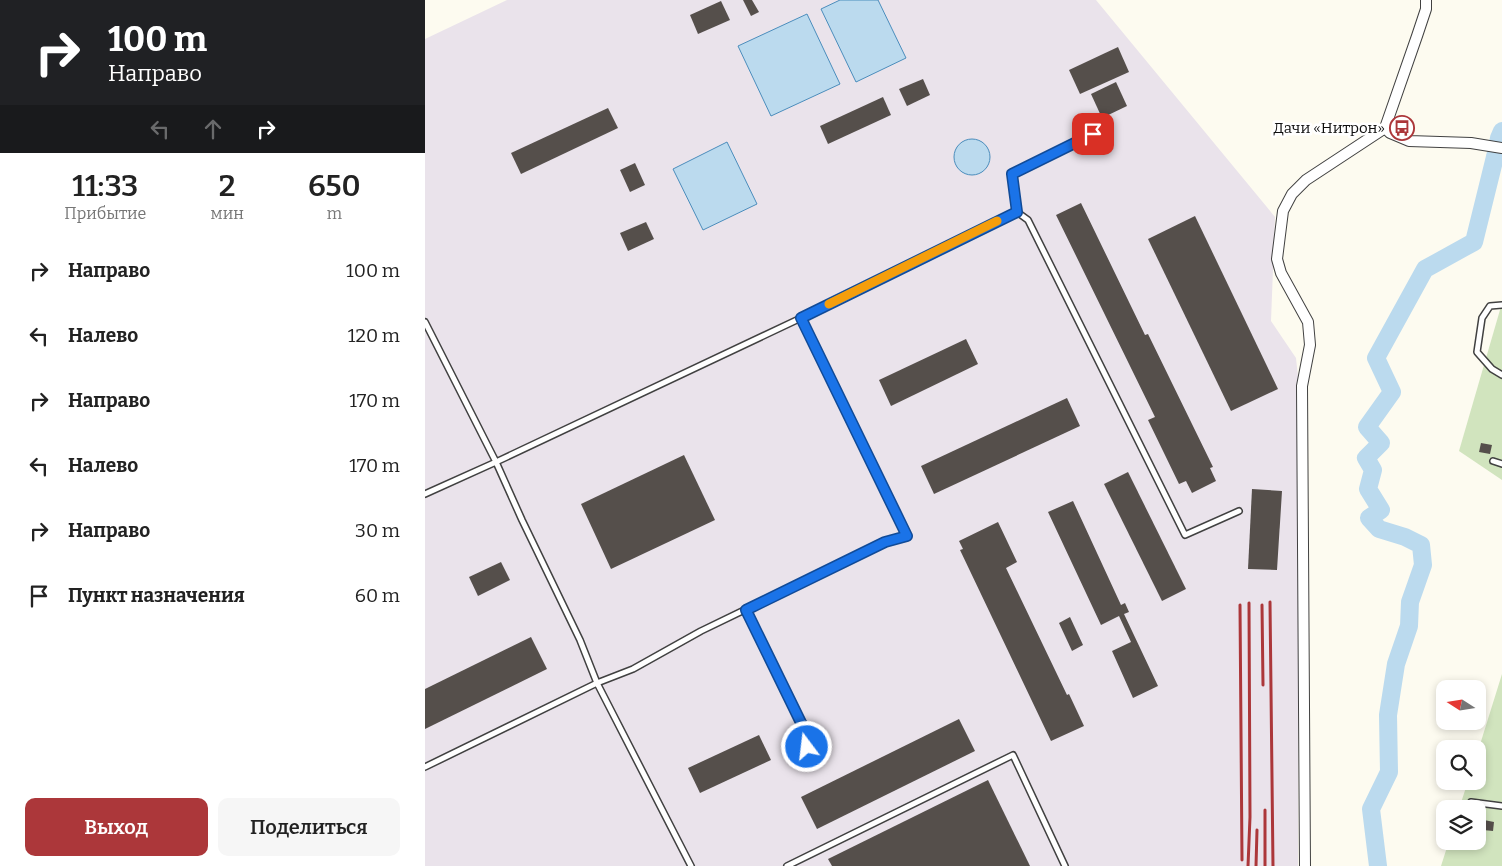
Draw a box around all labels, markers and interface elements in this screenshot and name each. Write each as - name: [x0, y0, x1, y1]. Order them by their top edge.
- text: 100 m: [108, 18, 207, 60]
- icon: right: [25, 20, 90, 85]
- text: Направо: [108, 60, 202, 87]
- pin: [1072, 113, 1114, 155]
- icon: left: [146, 115, 174, 143]
- icon: ahead: [199, 115, 227, 143]
- icon: right: [252, 115, 280, 143]
- bus stop icon: Дачи «Нитрон»: [1389, 115, 1415, 141]
- place label: Дачи «Нитрон»: [1274, 119, 1385, 137]
- icon: arrive: [1079, 120, 1107, 148]
- text: 11:33: [72, 168, 138, 204]
- text: 2: [219, 168, 236, 204]
- text: 650: [308, 168, 361, 204]
- text: Прибытие: [64, 204, 146, 223]
- text: мин: [211, 204, 244, 223]
- text: m: [327, 204, 342, 223]
- icon: right: [25, 257, 53, 285]
- text: Направо: [68, 259, 150, 282]
- text: 100 m: [346, 259, 400, 282]
- icon: left: [25, 322, 53, 350]
- text: Налево: [68, 324, 138, 347]
- text: 120 m: [348, 324, 400, 347]
- icon: right: [25, 387, 53, 415]
- text: Направо: [68, 389, 150, 412]
- text: 170 m: [349, 389, 400, 412]
- icon: left: [25, 452, 53, 480]
- text: Налево: [68, 454, 138, 477]
- text: 170 m: [349, 454, 400, 477]
- icon: right: [25, 517, 53, 545]
- text: Направо: [68, 519, 150, 542]
- text: 30 m: [355, 519, 400, 542]
- icon: arrive: [25, 582, 53, 610]
- text: Пункт назначения: [68, 584, 245, 607]
- text: 60 m: [355, 584, 400, 607]
- north arrow: [1436, 680, 1486, 730]
- map controls: [1436, 680, 1486, 850]
- position arrow: [780, 720, 832, 772]
- button: search: [1436, 740, 1486, 790]
- button: Выход: [25, 798, 208, 856]
- button: Поделиться: [218, 798, 400, 856]
- button: layers: [1436, 800, 1486, 850]

